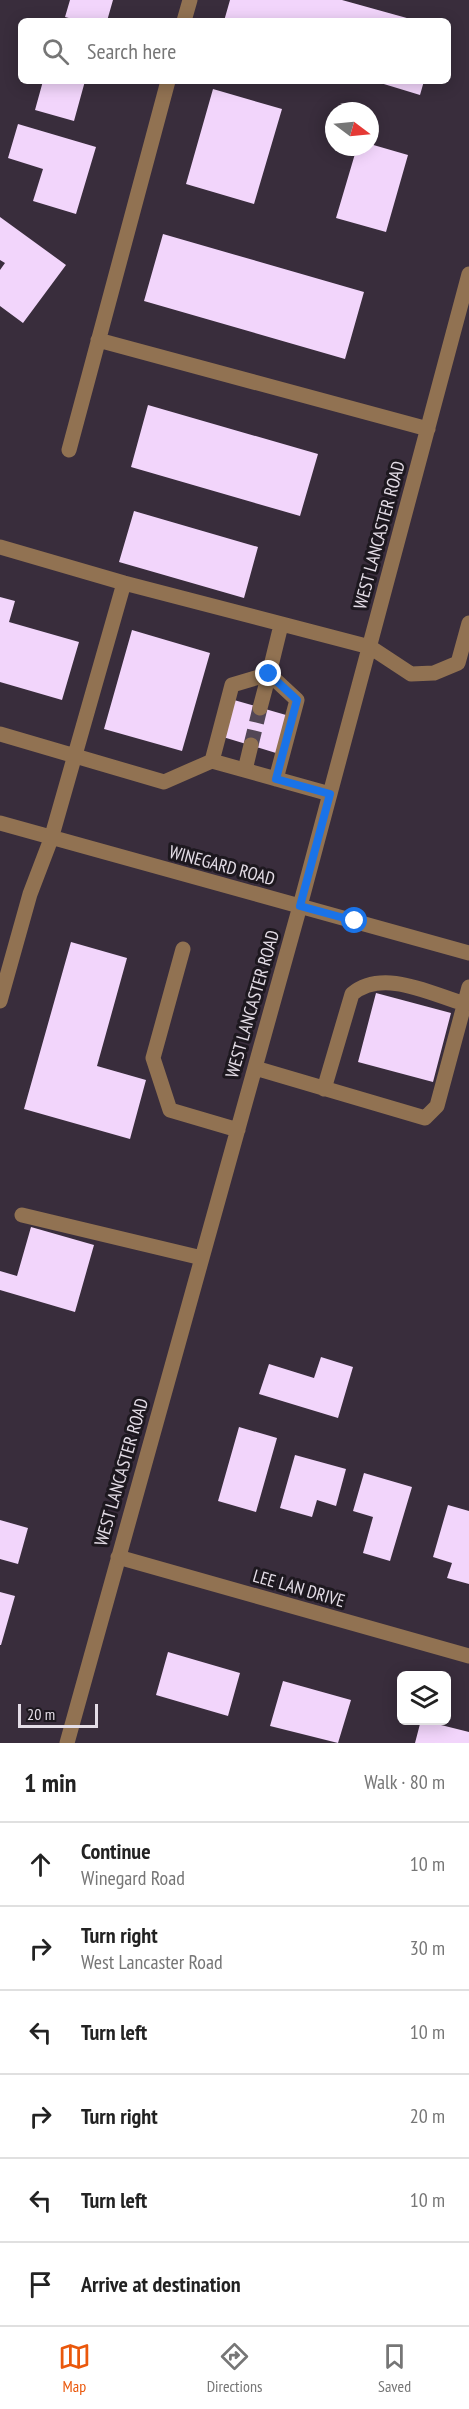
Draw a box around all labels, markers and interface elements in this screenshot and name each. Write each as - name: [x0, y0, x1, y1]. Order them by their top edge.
- search box: [18, 18, 451, 84]
- icon: search: [39, 35, 72, 68]
- text: Search here: [87, 37, 176, 65]
- north arrow: [325, 102, 379, 156]
- street label: WEST LANCASTER ROAD: [348, 458, 410, 612]
- route end: [255, 660, 281, 686]
- street label: WINEGARD ROAD: [167, 840, 277, 890]
- route start: [341, 907, 367, 933]
- street label: WEST LANCASTER ROAD: [220, 928, 284, 1080]
- street label: WEST LANCASTER ROAD: [89, 1396, 153, 1548]
- street label: LEE LAN DRIVE: [250, 1564, 348, 1612]
- map controls: [397, 1671, 451, 1725]
- button: layers: [397, 1671, 451, 1725]
- scale bar: [18, 1701, 98, 1728]
- text: 20 m: [27, 1704, 55, 1724]
- text: 1 min: [24, 1766, 77, 1799]
- text: Walk · 80 m: [364, 1769, 445, 1795]
- text: Continue: [81, 1837, 151, 1865]
- icon: ahead: [24, 1848, 57, 1881]
- text: 10 m: [410, 1851, 445, 1877]
- text: Winegard Road: [81, 1865, 185, 1891]
- text: Turn right: [81, 1921, 158, 1949]
- icon: right: [24, 1932, 57, 1965]
- text: 30 m: [410, 1935, 445, 1961]
- text: West Lancaster Road: [81, 1949, 223, 1975]
- icon: left: [24, 2016, 57, 2049]
- text: Turn left: [81, 2018, 147, 2046]
- text: 10 m: [410, 2019, 445, 2045]
- icon: right: [24, 2100, 57, 2133]
- text: Turn right: [81, 2102, 158, 2130]
- text: 20 m: [410, 2103, 445, 2129]
- icon: left: [24, 2184, 57, 2217]
- text: Turn left: [81, 2186, 147, 2214]
- text: 10 m: [410, 2187, 445, 2213]
- icon: arrive: [24, 2268, 57, 2301]
- text: Arrive at destination: [81, 2270, 241, 2298]
- tab: Map: [58, 2340, 91, 2396]
- tab: Directions: [207, 2340, 262, 2396]
- tab: Saved: [378, 2340, 411, 2396]

